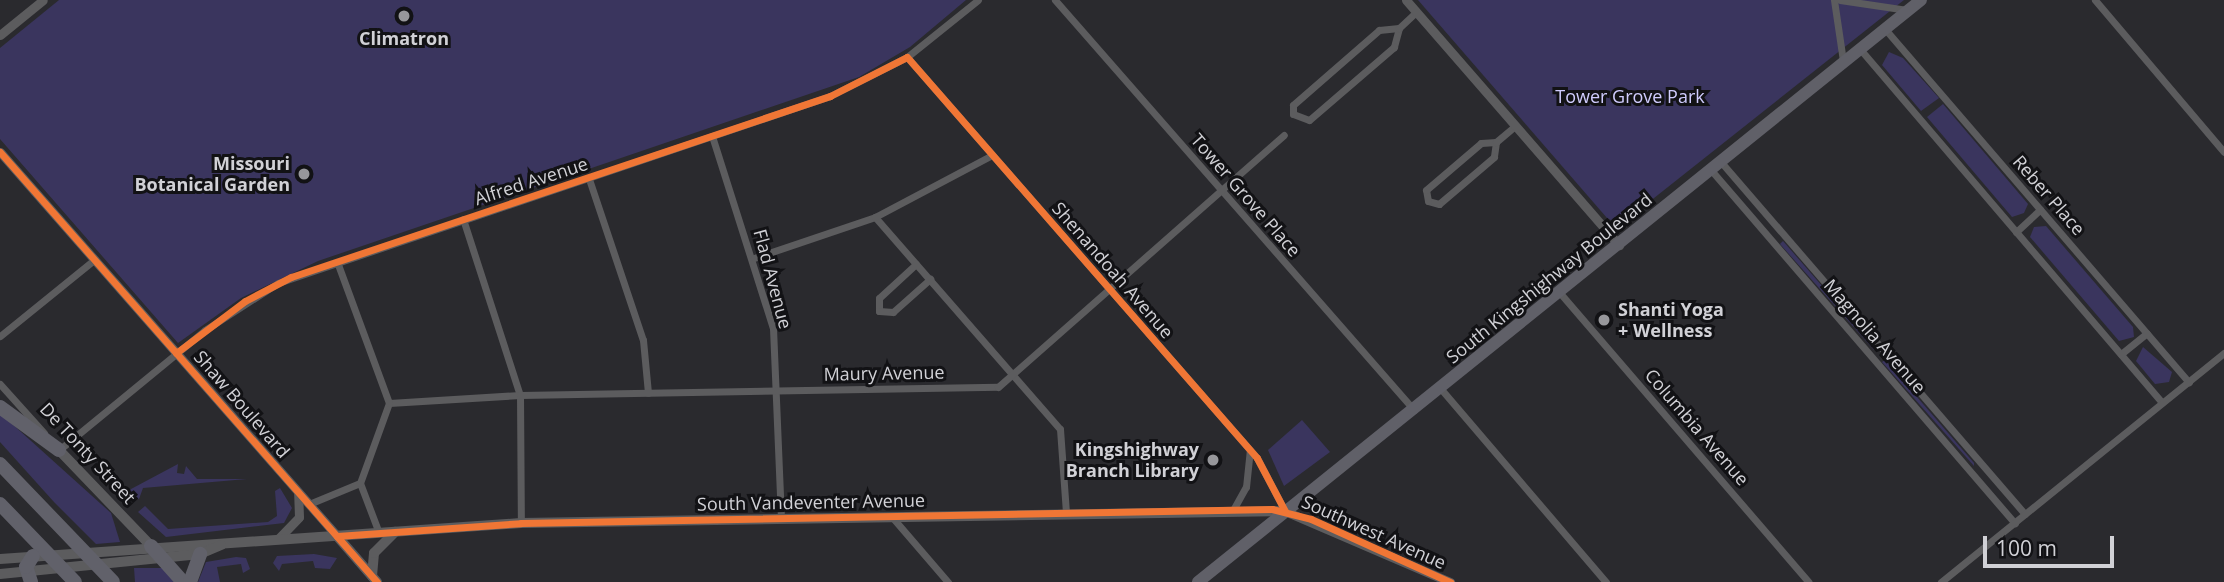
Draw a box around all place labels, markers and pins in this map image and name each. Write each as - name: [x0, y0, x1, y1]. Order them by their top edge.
- marker: Climatron: [396, 8, 412, 24]
- place label: Climatron: [359, 27, 449, 49]
- place label: Missouri Botanical Garden: [135, 153, 290, 196]
- marker: Missouri Botanical Garden: [296, 166, 312, 182]
- place label: Shanti Yoga + Wellness: [1618, 299, 1724, 342]
- marker: Shanti Yoga + Wellness: [1596, 312, 1612, 328]
- place label: Kingshighway Branch Library: [1066, 439, 1199, 482]
- marker: Kingshighway Branch Library: [1205, 452, 1221, 468]

